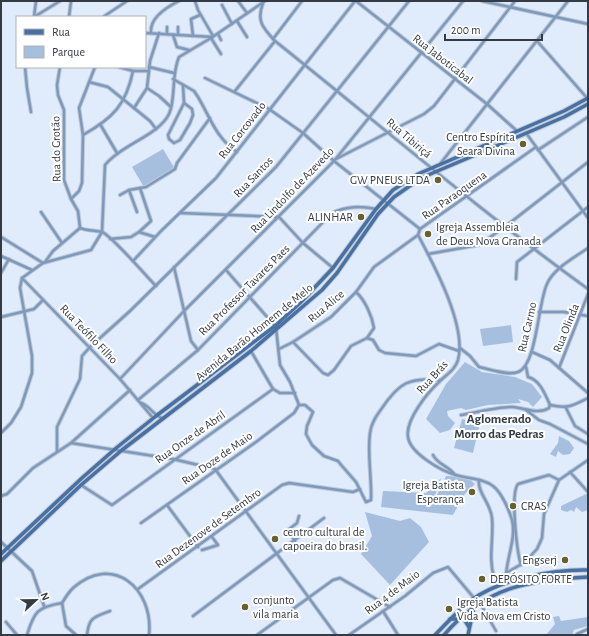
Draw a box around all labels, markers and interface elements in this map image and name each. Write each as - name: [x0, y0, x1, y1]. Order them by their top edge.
- legend: [16, 16, 146, 68]
- scale bar: [445, 16, 542, 42]
- text: 200 m: [451, 24, 481, 36]
- text: Rua: [52, 26, 71, 38]
- street label: Rua Jaboticabal: [411, 32, 475, 86]
- text: Parque: [52, 46, 85, 58]
- street label: Rua Corcovado: [216, 99, 268, 161]
- street label: Rua do Grotão: [49, 116, 63, 182]
- street label: Rua Tibiriçá: [384, 116, 434, 160]
- place label: Centro Espírita Seara Divina: [446, 131, 515, 157]
- marker: Centro Espírita Seara Divina: [518, 139, 528, 149]
- street label: Rua Lindolfo de Azevedo: [248, 145, 336, 235]
- street label: Rua Santos: [231, 154, 275, 200]
- street label: Rua Paraoquena: [419, 168, 489, 222]
- place label: GW PNEUS LTDA: [350, 174, 430, 186]
- marker: GW PNEUS LTDA: [433, 175, 443, 185]
- place label: ALINHAR: [308, 211, 353, 223]
- marker: ALINHAR: [356, 212, 366, 222]
- place label: Igreja Assembleia de Deus Nova Granada: [436, 221, 542, 247]
- marker: Igreja Assembleia de Deus Nova Granada: [423, 229, 433, 239]
- street label: Rua Professor Tavares Paes: [196, 242, 292, 338]
- street label: Avenida Barão Homem de Melo: [193, 281, 315, 383]
- street label: Rua Alice: [306, 288, 346, 324]
- street label: Rua Carmo: [515, 301, 539, 353]
- street label: Rua Olinda: [551, 301, 581, 354]
- street label: Rua Teófilo Filho: [58, 302, 120, 366]
- street label: Rua Brás: [414, 358, 450, 396]
- street label: Rua Onze de Abril: [153, 408, 227, 466]
- district label: Aglomerado Morro das Pedras: [454, 413, 544, 441]
- street label: Rua Doze de Maio: [179, 429, 255, 487]
- place label: Igreja Batista Esperança: [403, 479, 464, 505]
- street label: Rua Dezenove de Setembro: [153, 486, 263, 570]
- marker: Igreja Batista Esperança: [467, 487, 477, 497]
- place label: CRAS: [521, 500, 547, 512]
- marker: CRAS: [508, 501, 518, 511]
- place label: centro cultural de capoeira do brasil.: [283, 526, 367, 552]
- marker: centro cultural de capoeira do brasil.: [270, 534, 280, 544]
- place label: Engserj: [522, 554, 557, 567]
- marker: Engserj: [560, 555, 570, 565]
- street label: Rua 4 de Maio: [362, 568, 422, 616]
- place label: DEPÓSITO FORTE: [490, 572, 572, 585]
- marker: DEPÓSITO FORTE: [477, 574, 487, 584]
- north arrow: [16, 580, 56, 620]
- text: N: [38, 591, 51, 602]
- place label: conjunto vila maria: [253, 594, 299, 620]
- place label: Igreja Batista Vida Nova em Cristo: [457, 596, 550, 622]
- marker: conjunto vila maria: [240, 602, 250, 612]
- marker: Igreja Batista Vida Nova em Cristo: [444, 604, 454, 614]

